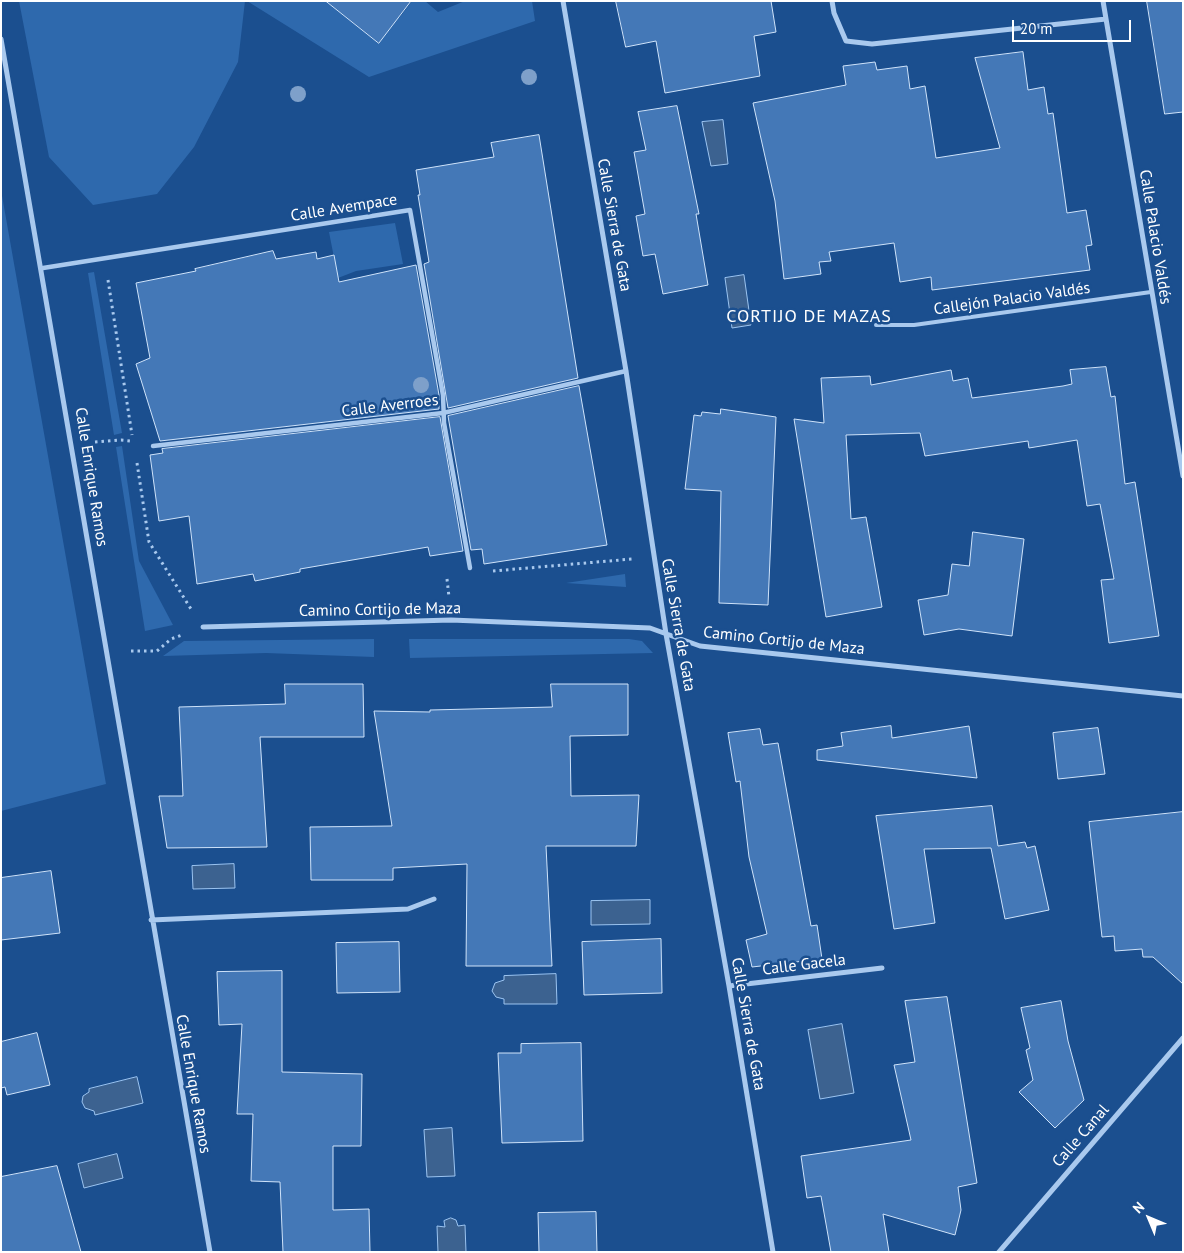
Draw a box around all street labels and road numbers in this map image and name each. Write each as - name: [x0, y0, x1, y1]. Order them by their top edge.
- street label: Calle Sierra de Gata: [593, 157, 635, 293]
- street label: Calle Palacio Valdés: [1135, 168, 1175, 306]
- street label: Calle Avempace: [289, 190, 399, 226]
- street label: Callejón Palacio Valdés: [933, 279, 1091, 319]
- street label: Calle Averroes: [341, 391, 439, 421]
- street label: Calle Enrique Ramos: [71, 406, 111, 548]
- street label: Calle Sierra de Gata: [657, 557, 699, 693]
- street label: Camino Cortijo de Maza: [299, 599, 461, 621]
- street label: Camino Cortijo de Maza: [702, 623, 866, 659]
- street label: Calle Gacela: [761, 950, 847, 980]
- street label: Calle Sierra de Gata: [727, 956, 769, 1092]
- street label: Calle Enrique Ramos: [171, 1013, 215, 1155]
- street label: Calle Canal: [1049, 1101, 1113, 1171]

